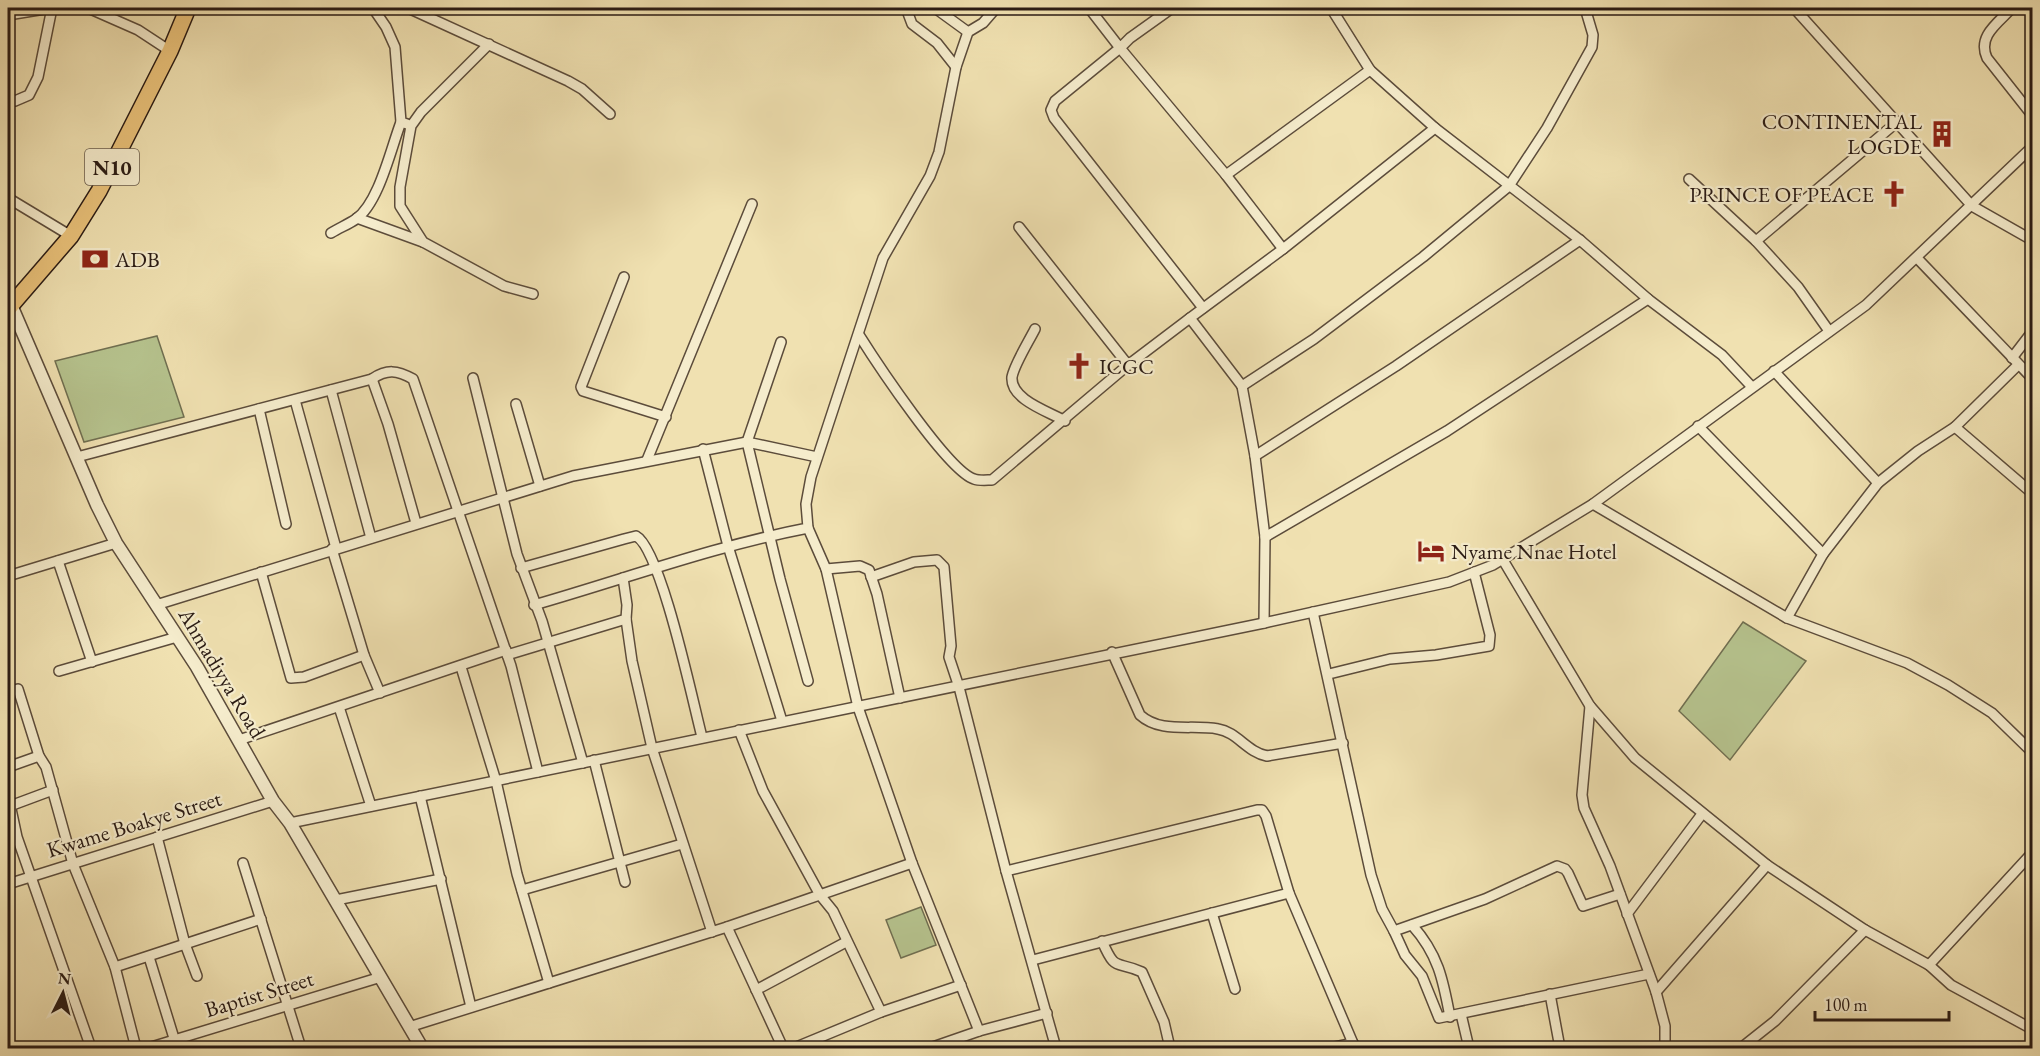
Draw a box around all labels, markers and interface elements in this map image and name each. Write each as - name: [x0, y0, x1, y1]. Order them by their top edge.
- place label: CONTINENTAL LOGDE: [1762, 107, 1922, 161]
- building icon: CONTINENTAL LOGDE: [1927, 119, 1957, 149]
- road number: N10: [85, 149, 139, 185]
- church icon: PRINCE OF PEACE: [1879, 179, 1909, 209]
- place label: PRINCE OF PEACE: [1689, 180, 1874, 209]
- bank icon: ADB: [80, 244, 110, 274]
- place label: ADB: [114, 245, 160, 274]
- church icon: ICGC: [1064, 351, 1094, 381]
- place label: ICGC: [1099, 352, 1154, 381]
- hotel icon: Nyame Nnae Hotel: [1416, 536, 1446, 566]
- place label: Nyame Nnae Hotel: [1451, 537, 1617, 566]
- street label: Ahmadiyya Road: [171, 602, 273, 744]
- street label: Kwame Boakye Street: [43, 784, 225, 864]
- north arrow: [33, 963, 93, 1023]
- street label: Baptist Street: [201, 964, 317, 1024]
- text: N: [57, 967, 72, 990]
- scale bar: [1815, 984, 1948, 1022]
- text: 100 m: [1824, 993, 1868, 1016]

